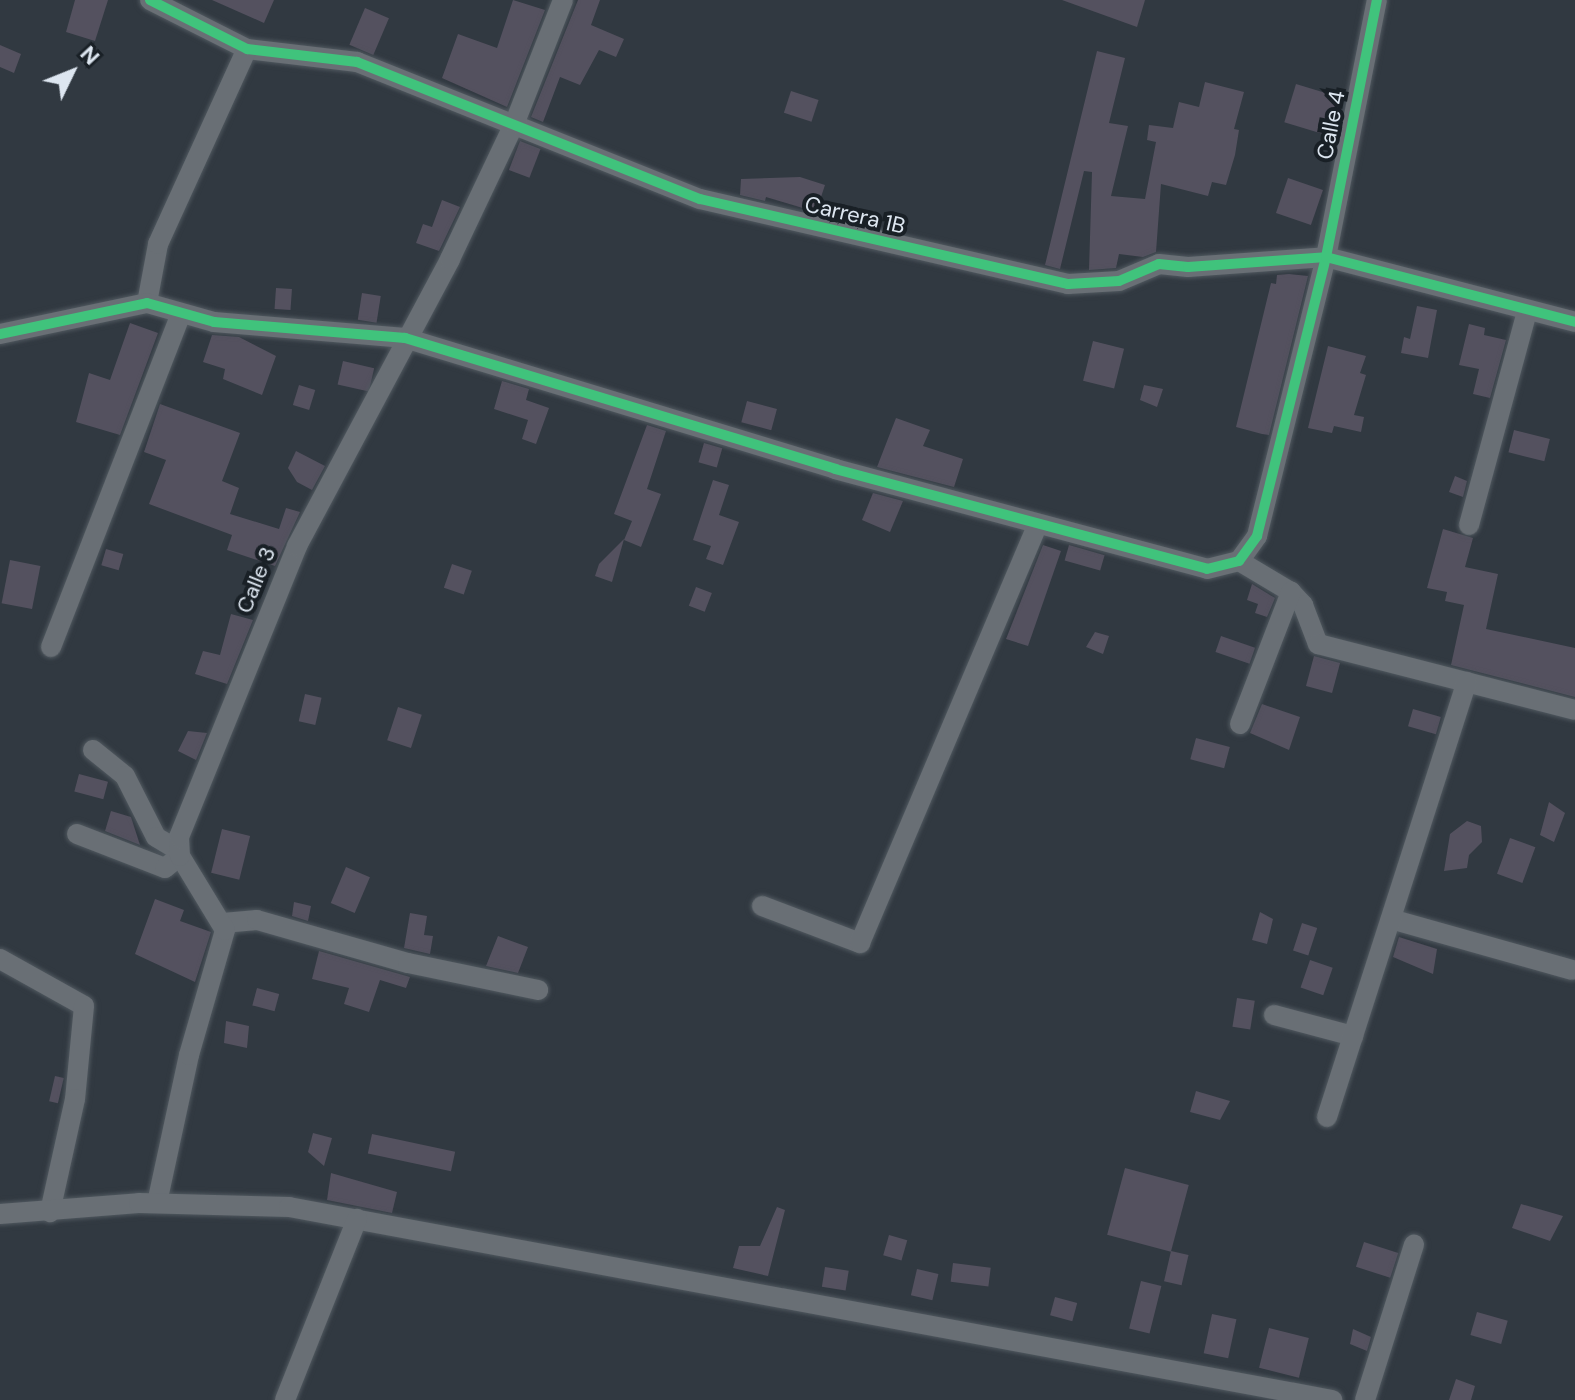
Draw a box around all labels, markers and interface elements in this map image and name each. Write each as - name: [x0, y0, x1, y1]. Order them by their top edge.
- north arrow: [32, 32, 112, 112]
- text: N: [74, 40, 106, 71]
- street label: Calle 4: [1311, 88, 1351, 162]
- street label: Carrera 1B: [802, 191, 908, 239]
- street label: Calle 3: [231, 543, 281, 617]

